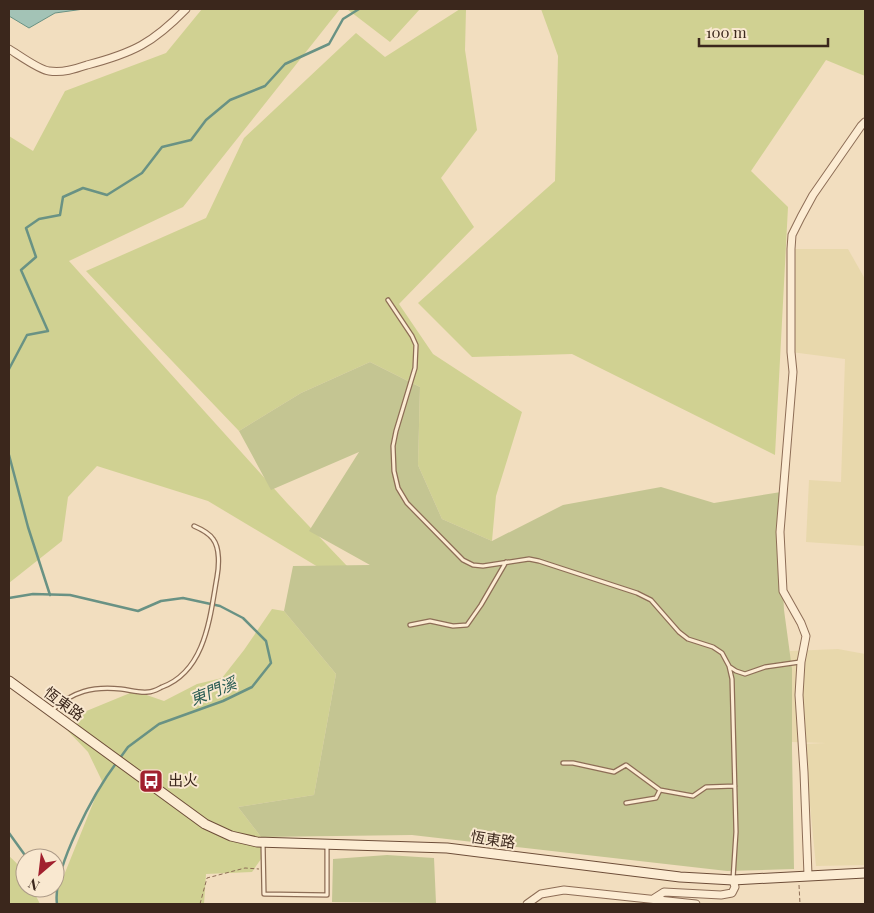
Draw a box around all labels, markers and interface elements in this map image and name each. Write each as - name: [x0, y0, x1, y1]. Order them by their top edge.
- scale bar: [699, 15, 828, 47]
- text: 100 m: [706, 22, 747, 42]
- water label: 東門溪: [187, 671, 241, 709]
- street label: 恆東路: [41, 682, 89, 725]
- bus stop icon: 出火: [138, 768, 164, 794]
- place label: 出火: [168, 770, 198, 790]
- street label: 恆東路: [469, 826, 517, 852]
- north arrow: [15, 848, 65, 898]
- text: N: [25, 874, 43, 896]

